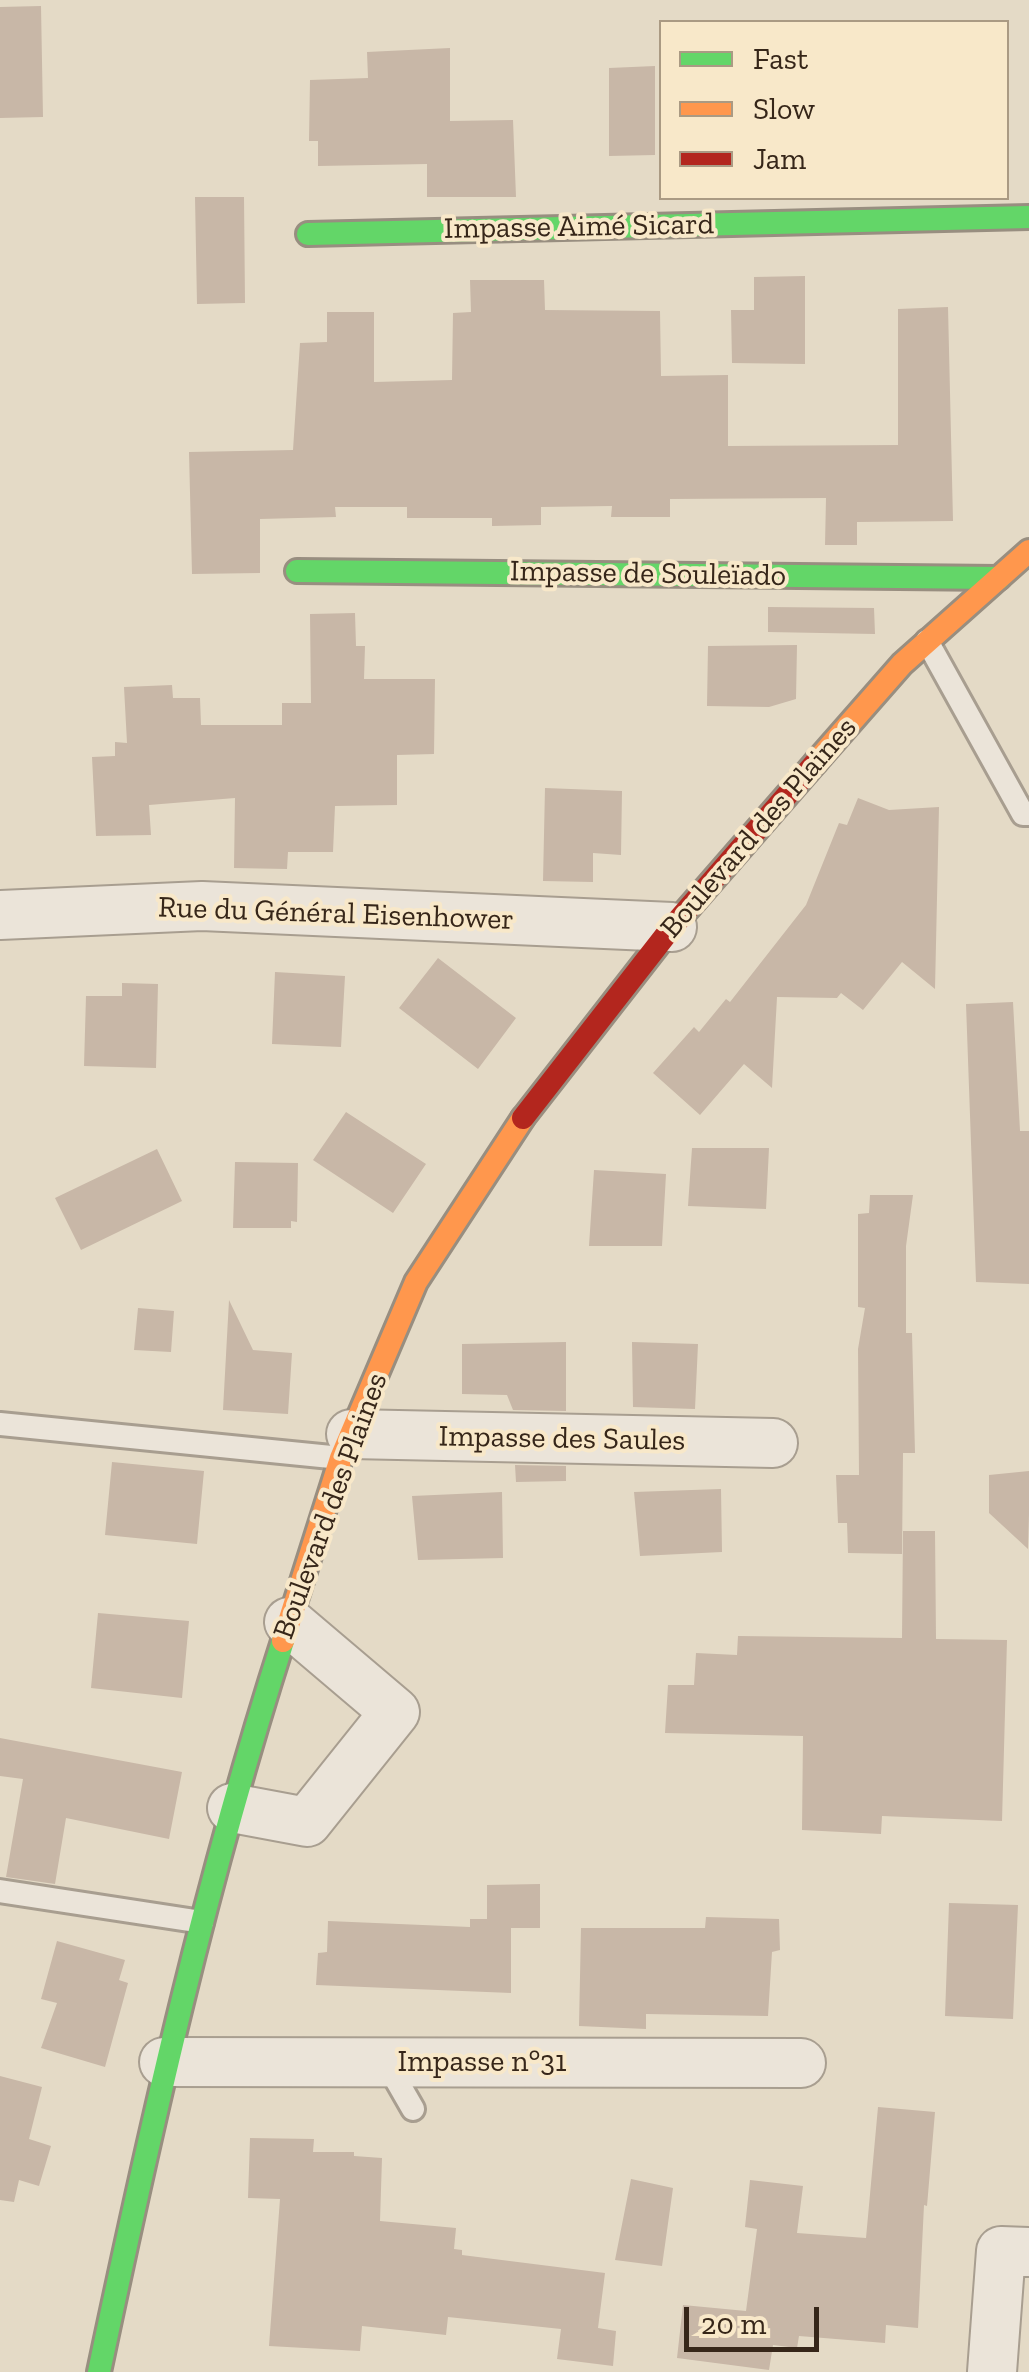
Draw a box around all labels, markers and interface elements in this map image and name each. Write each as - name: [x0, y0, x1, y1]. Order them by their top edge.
- legend: [659, 20, 1009, 200]
- text: Fast: [753, 41, 808, 77]
- text: Slow: [753, 91, 815, 127]
- text: Jam: [753, 141, 806, 177]
- street label: Impasse Aimé Sicard: [444, 207, 714, 247]
- street label: Impasse de Souleïado: [510, 554, 786, 594]
- street label: Boulevard des Plaines: [653, 710, 865, 946]
- street label: Rue du Général Eisenhower: [157, 890, 515, 938]
- street label: Boulevard des Plaines: [266, 1368, 396, 1644]
- street label: Impasse des Saules: [438, 1419, 686, 1459]
- street label: Impasse n°31: [397, 2044, 567, 2080]
- scale bar: [689, 2287, 824, 2349]
- text: 20 m: [701, 2306, 766, 2342]

